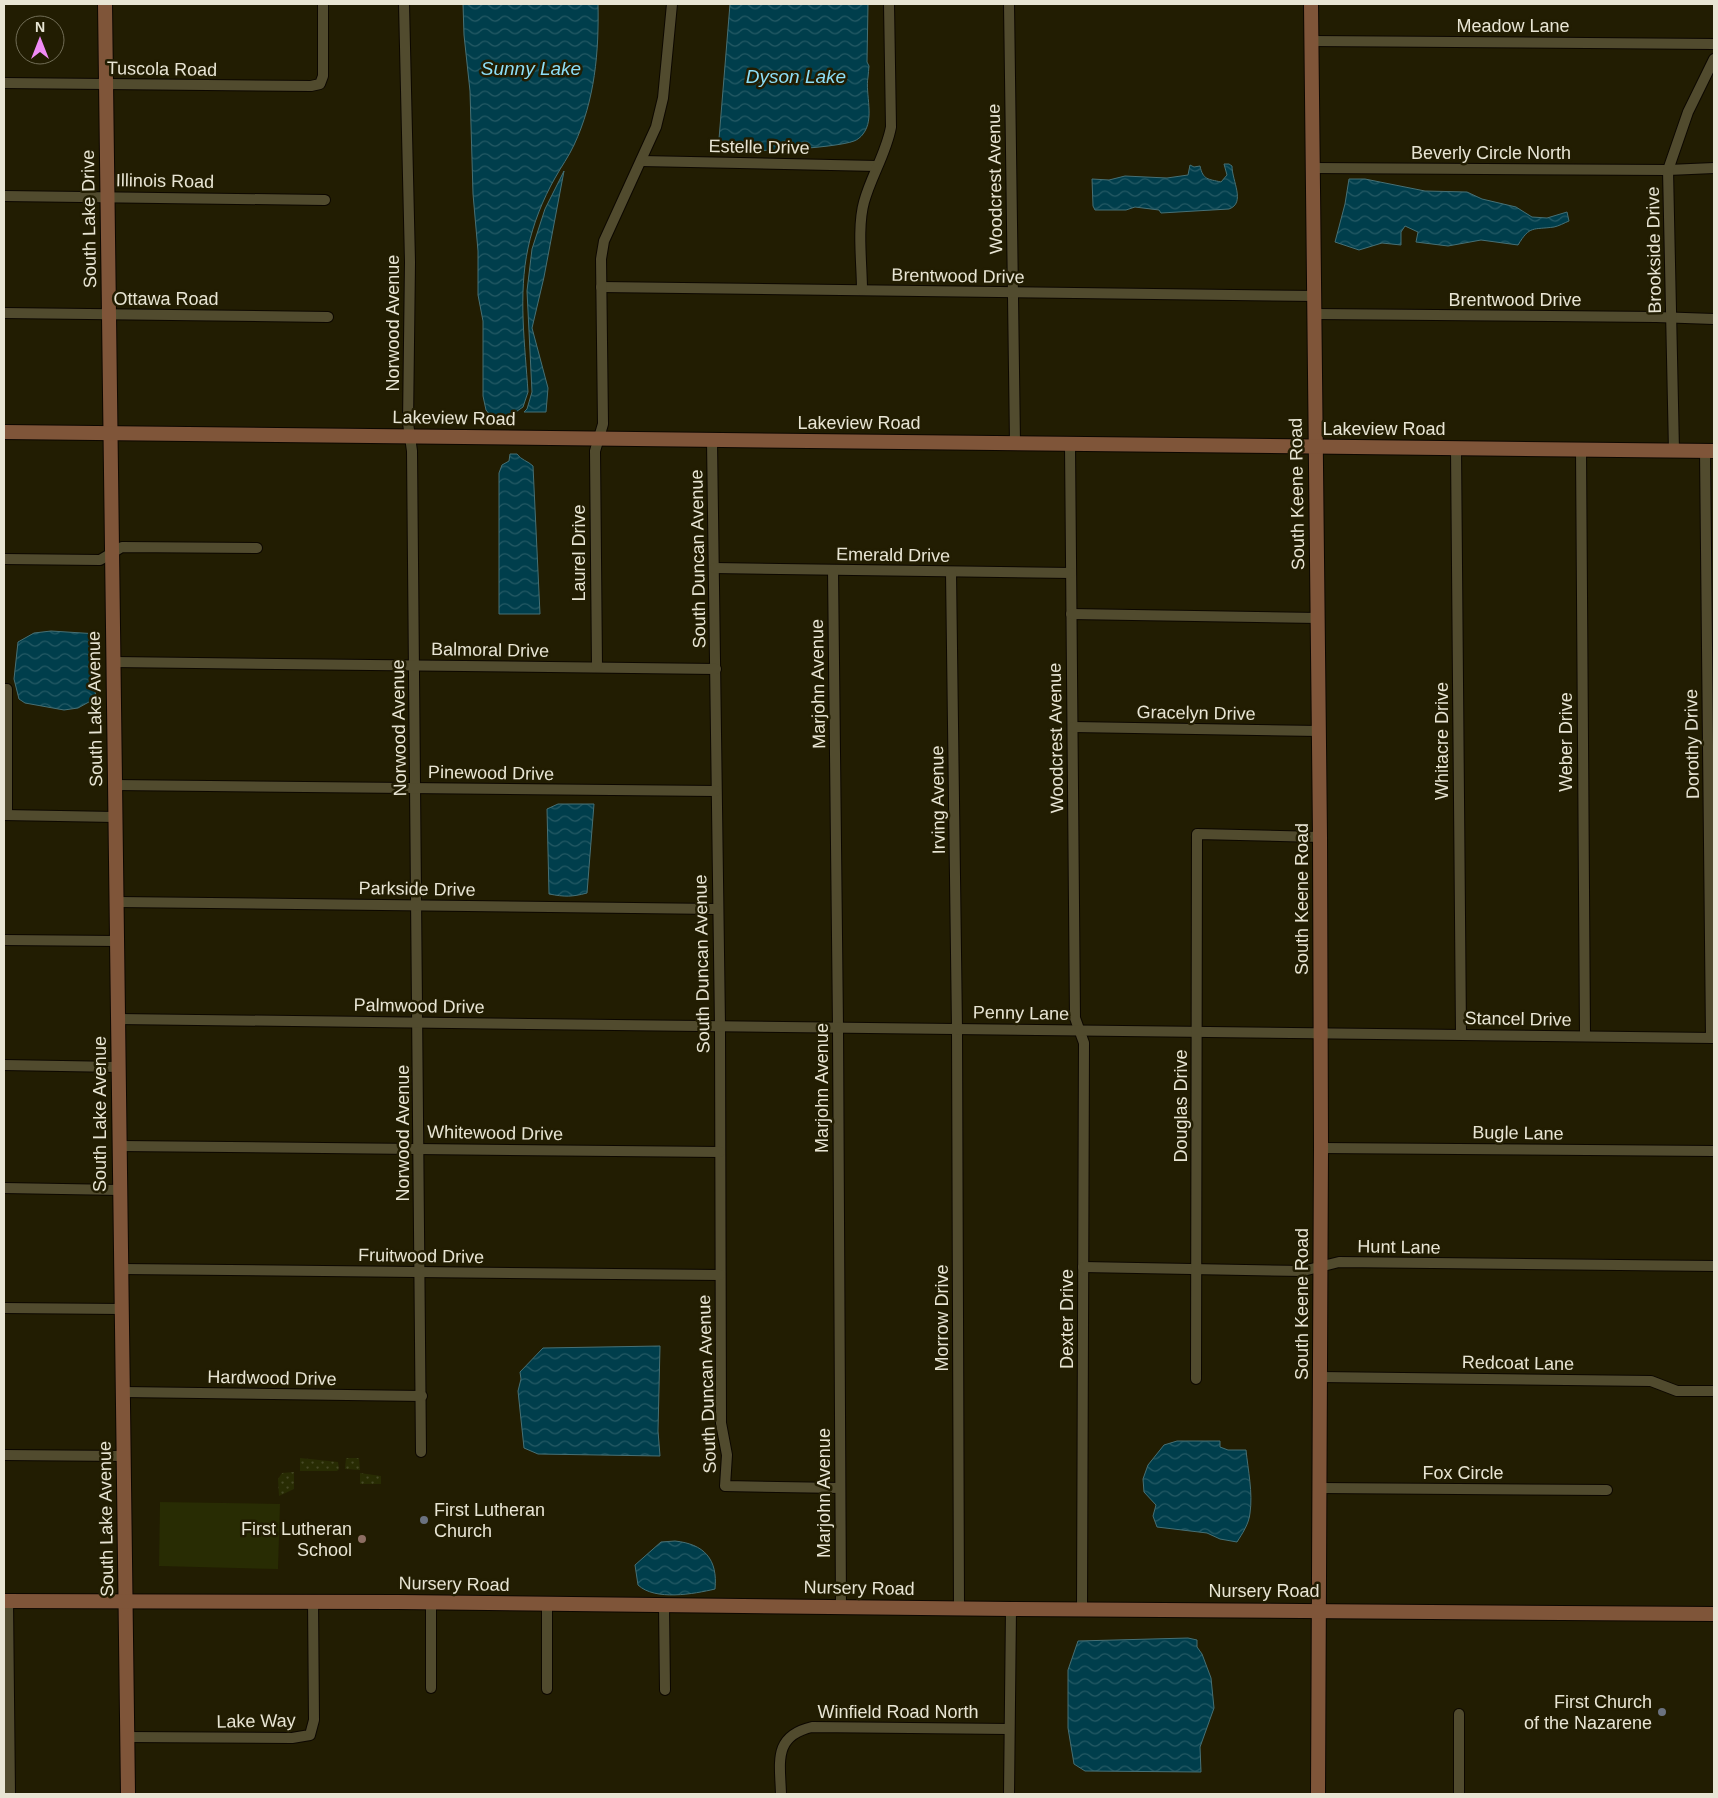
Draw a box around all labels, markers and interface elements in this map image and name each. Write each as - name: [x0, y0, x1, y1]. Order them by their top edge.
- north arrow: [15, 15, 65, 65]
- street label: Meadow Lane: [1456, 16, 1570, 36]
- text: N: [35, 19, 45, 35]
- street label: Tuscola Road: [107, 58, 217, 80]
- water label: Sunny Lake: [481, 58, 581, 79]
- water label: Dyson Lake: [746, 66, 846, 87]
- street label: Woodcrest Avenue: [984, 104, 1006, 254]
- street label: Estelle Drive: [708, 136, 810, 158]
- street label: Beverly Circle North: [1411, 143, 1571, 163]
- street label: South Lake Drive: [78, 150, 100, 288]
- street label: Illinois Road: [116, 170, 214, 192]
- street label: Brookside Drive: [1643, 186, 1665, 314]
- street label: Norwood Avenue: [383, 255, 403, 391]
- street label: Brentwood Drive: [891, 265, 1025, 287]
- street label: Ottawa Road: [113, 289, 219, 309]
- street label: Brentwood Drive: [1448, 290, 1582, 310]
- street label: Lakeview Road: [392, 407, 516, 429]
- street label: Lakeview Road: [797, 413, 921, 433]
- street label: South Keene Road: [1286, 418, 1308, 570]
- street label: Lakeview Road: [1322, 419, 1446, 439]
- street label: South Duncan Avenue: [686, 469, 710, 649]
- street label: Laurel Drive: [569, 504, 589, 602]
- street label: Emerald Drive: [836, 544, 950, 566]
- street label: Marjohn Avenue: [807, 619, 829, 749]
- street label: South Lake Avenue: [84, 631, 106, 787]
- street label: Balmoral Drive: [431, 639, 549, 661]
- street label: Norwood Avenue: [388, 659, 410, 797]
- street label: Woodcrest Avenue: [1045, 663, 1067, 813]
- street label: Whitacre Drive: [1432, 682, 1452, 800]
- street label: Dorothy Drive: [1681, 689, 1703, 799]
- street label: Weber Drive: [1556, 692, 1576, 792]
- street label: Gracelyn Drive: [1136, 702, 1256, 724]
- street label: Irving Avenue: [927, 745, 949, 855]
- street label: Pinewood Drive: [428, 762, 554, 784]
- street label: South Keene Road: [1292, 823, 1312, 975]
- street label: South Duncan Avenue: [690, 874, 714, 1054]
- street label: Parkside Drive: [358, 878, 476, 900]
- street label: Palmwood Drive: [353, 995, 485, 1017]
- street label: Penny Lane: [973, 1002, 1069, 1024]
- street label: Stancel Drive: [1464, 1008, 1572, 1030]
- street label: Marjohn Avenue: [812, 1023, 832, 1153]
- street label: South Lake Avenue: [90, 1036, 110, 1192]
- street label: Douglas Drive: [1171, 1049, 1191, 1163]
- street label: Norwood Avenue: [393, 1065, 413, 1201]
- street label: Whitewood Drive: [427, 1122, 563, 1144]
- street label: Bugle Lane: [1472, 1122, 1564, 1144]
- street label: South Keene Road: [1292, 1228, 1312, 1380]
- street label: Hunt Lane: [1357, 1236, 1441, 1258]
- street label: Fruitwood Drive: [358, 1245, 484, 1267]
- street label: Morrow Drive: [932, 1264, 952, 1372]
- street label: Dexter Drive: [1057, 1269, 1077, 1369]
- street label: South Duncan Avenue: [694, 1294, 720, 1474]
- street label: Redcoat Lane: [1462, 1352, 1574, 1374]
- street label: Hardwood Drive: [207, 1367, 337, 1389]
- street label: Marjohn Avenue: [814, 1428, 834, 1558]
- street label: South Lake Avenue: [95, 1441, 117, 1597]
- street label: Fox Circle: [1422, 1463, 1504, 1483]
- place label: First Lutheran Church: [434, 1500, 545, 1541]
- marker: First Lutheran Church: [418, 1514, 430, 1526]
- place label: First Lutheran School: [241, 1519, 352, 1560]
- marker: First Lutheran School: [356, 1533, 368, 1545]
- street label: Nursery Road: [398, 1573, 510, 1595]
- street label: Nursery Road: [803, 1577, 915, 1599]
- street label: Nursery Road: [1208, 1581, 1320, 1601]
- place label: First Church of the Nazarene: [1524, 1692, 1652, 1733]
- street label: Winfield Road North: [817, 1702, 979, 1722]
- marker: First Church of the Nazarene: [1656, 1706, 1668, 1718]
- street label: Lake Way: [216, 1710, 296, 1732]

